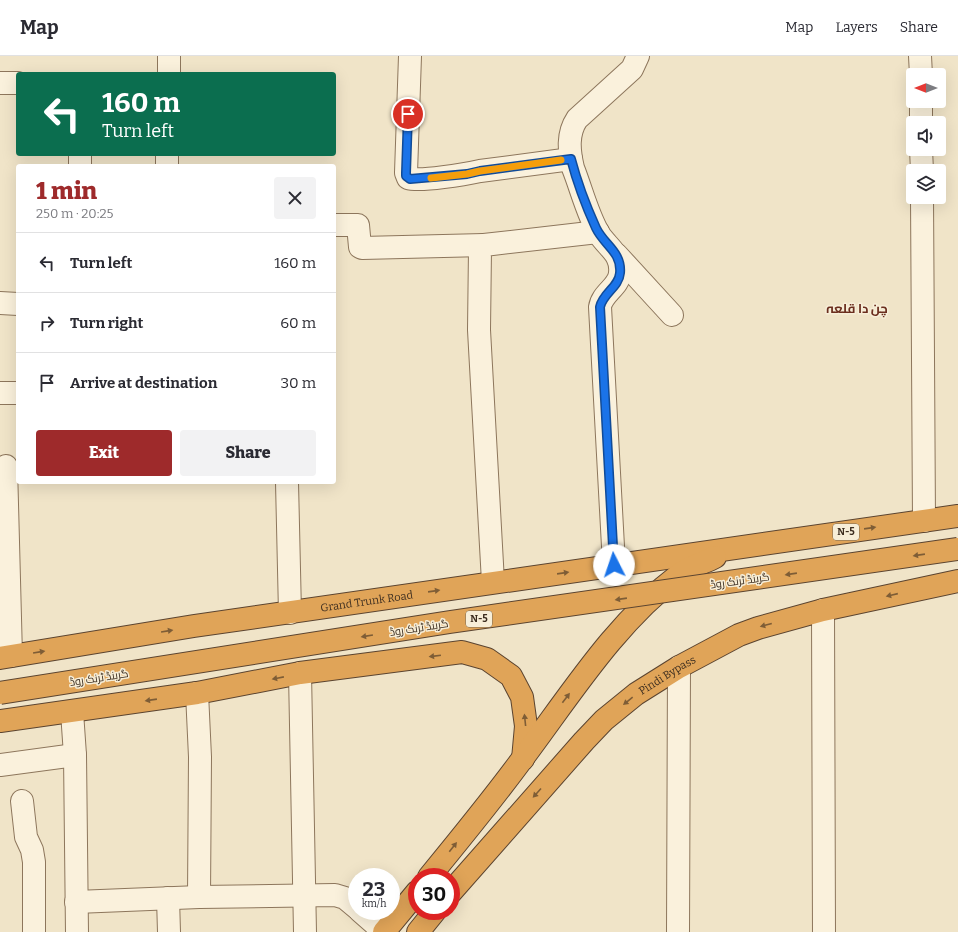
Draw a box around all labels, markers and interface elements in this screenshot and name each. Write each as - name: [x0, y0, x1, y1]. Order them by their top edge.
- text: Map: [20, 16, 59, 39]
- text: Map: [785, 19, 813, 36]
- text: Layers: [835, 19, 878, 36]
- text: Share: [900, 19, 938, 36]
- north arrow: [906, 68, 946, 108]
- map controls: [906, 68, 946, 204]
- text: 160 m: [102, 86, 180, 119]
- icon: left: [36, 88, 88, 140]
- pin: [391, 97, 425, 131]
- icon: arrive: [397, 103, 419, 125]
- button: sound: [906, 116, 946, 156]
- text: Turn left: [102, 120, 174, 142]
- button: layers: [906, 164, 946, 204]
- text: 1 min: [36, 177, 97, 205]
- button: close: [274, 177, 316, 219]
- text: 250 m · 20:25: [36, 206, 113, 221]
- icon: left: [36, 252, 58, 274]
- text: Turn left: [70, 254, 132, 272]
- text: 160 m: [274, 254, 316, 272]
- district label: چن دا قلعہ: [826, 301, 888, 318]
- icon: right: [36, 312, 58, 334]
- text: Turn right: [70, 314, 143, 332]
- text: 60 m: [280, 314, 316, 332]
- icon: arrive: [36, 372, 58, 394]
- text: Arrive at destination: [70, 374, 217, 392]
- text: 30 m: [281, 374, 316, 392]
- button: Exit: [36, 430, 172, 476]
- button: Share: [180, 430, 316, 476]
- road number: N-5: [833, 524, 859, 540]
- one-way arrow: [864, 525, 876, 531]
- position arrow: [593, 544, 635, 586]
- one-way arrow: [913, 552, 925, 558]
- one-way arrow: [557, 570, 569, 576]
- street label: گرینڈ ٹرنک روڈ: [710, 570, 770, 592]
- one-way arrow: [785, 571, 797, 577]
- street label: Grand Trunk Road: [319, 588, 414, 614]
- one-way arrow: [428, 588, 440, 594]
- one-way arrow: [886, 592, 898, 598]
- one-way arrow: [615, 596, 627, 602]
- road number: N-5: [466, 611, 492, 627]
- street label: گرینڈ ٹرنک روڈ: [389, 617, 449, 639]
- one-way arrow: [760, 623, 772, 629]
- one-way arrow: [161, 628, 173, 634]
- one-way arrow: [361, 633, 373, 639]
- one-way arrow: [32, 649, 45, 655]
- one-way arrow: [429, 653, 441, 659]
- street label: Pindi Bypass: [636, 653, 698, 697]
- street label: گرینڈ ٹرنک روڈ: [69, 667, 129, 689]
- one-way arrow: [272, 675, 285, 681]
- one-way arrow: [561, 693, 570, 704]
- one-way arrow: [622, 696, 633, 705]
- one-way arrow: [144, 697, 157, 703]
- one-way arrow: [522, 714, 529, 727]
- one-way arrow: [532, 788, 542, 798]
- one-way arrow: [449, 841, 458, 852]
- speed limit sign: 30: [408, 868, 460, 920]
- text: 23: [363, 877, 385, 901]
- text: km/h: [362, 898, 386, 910]

